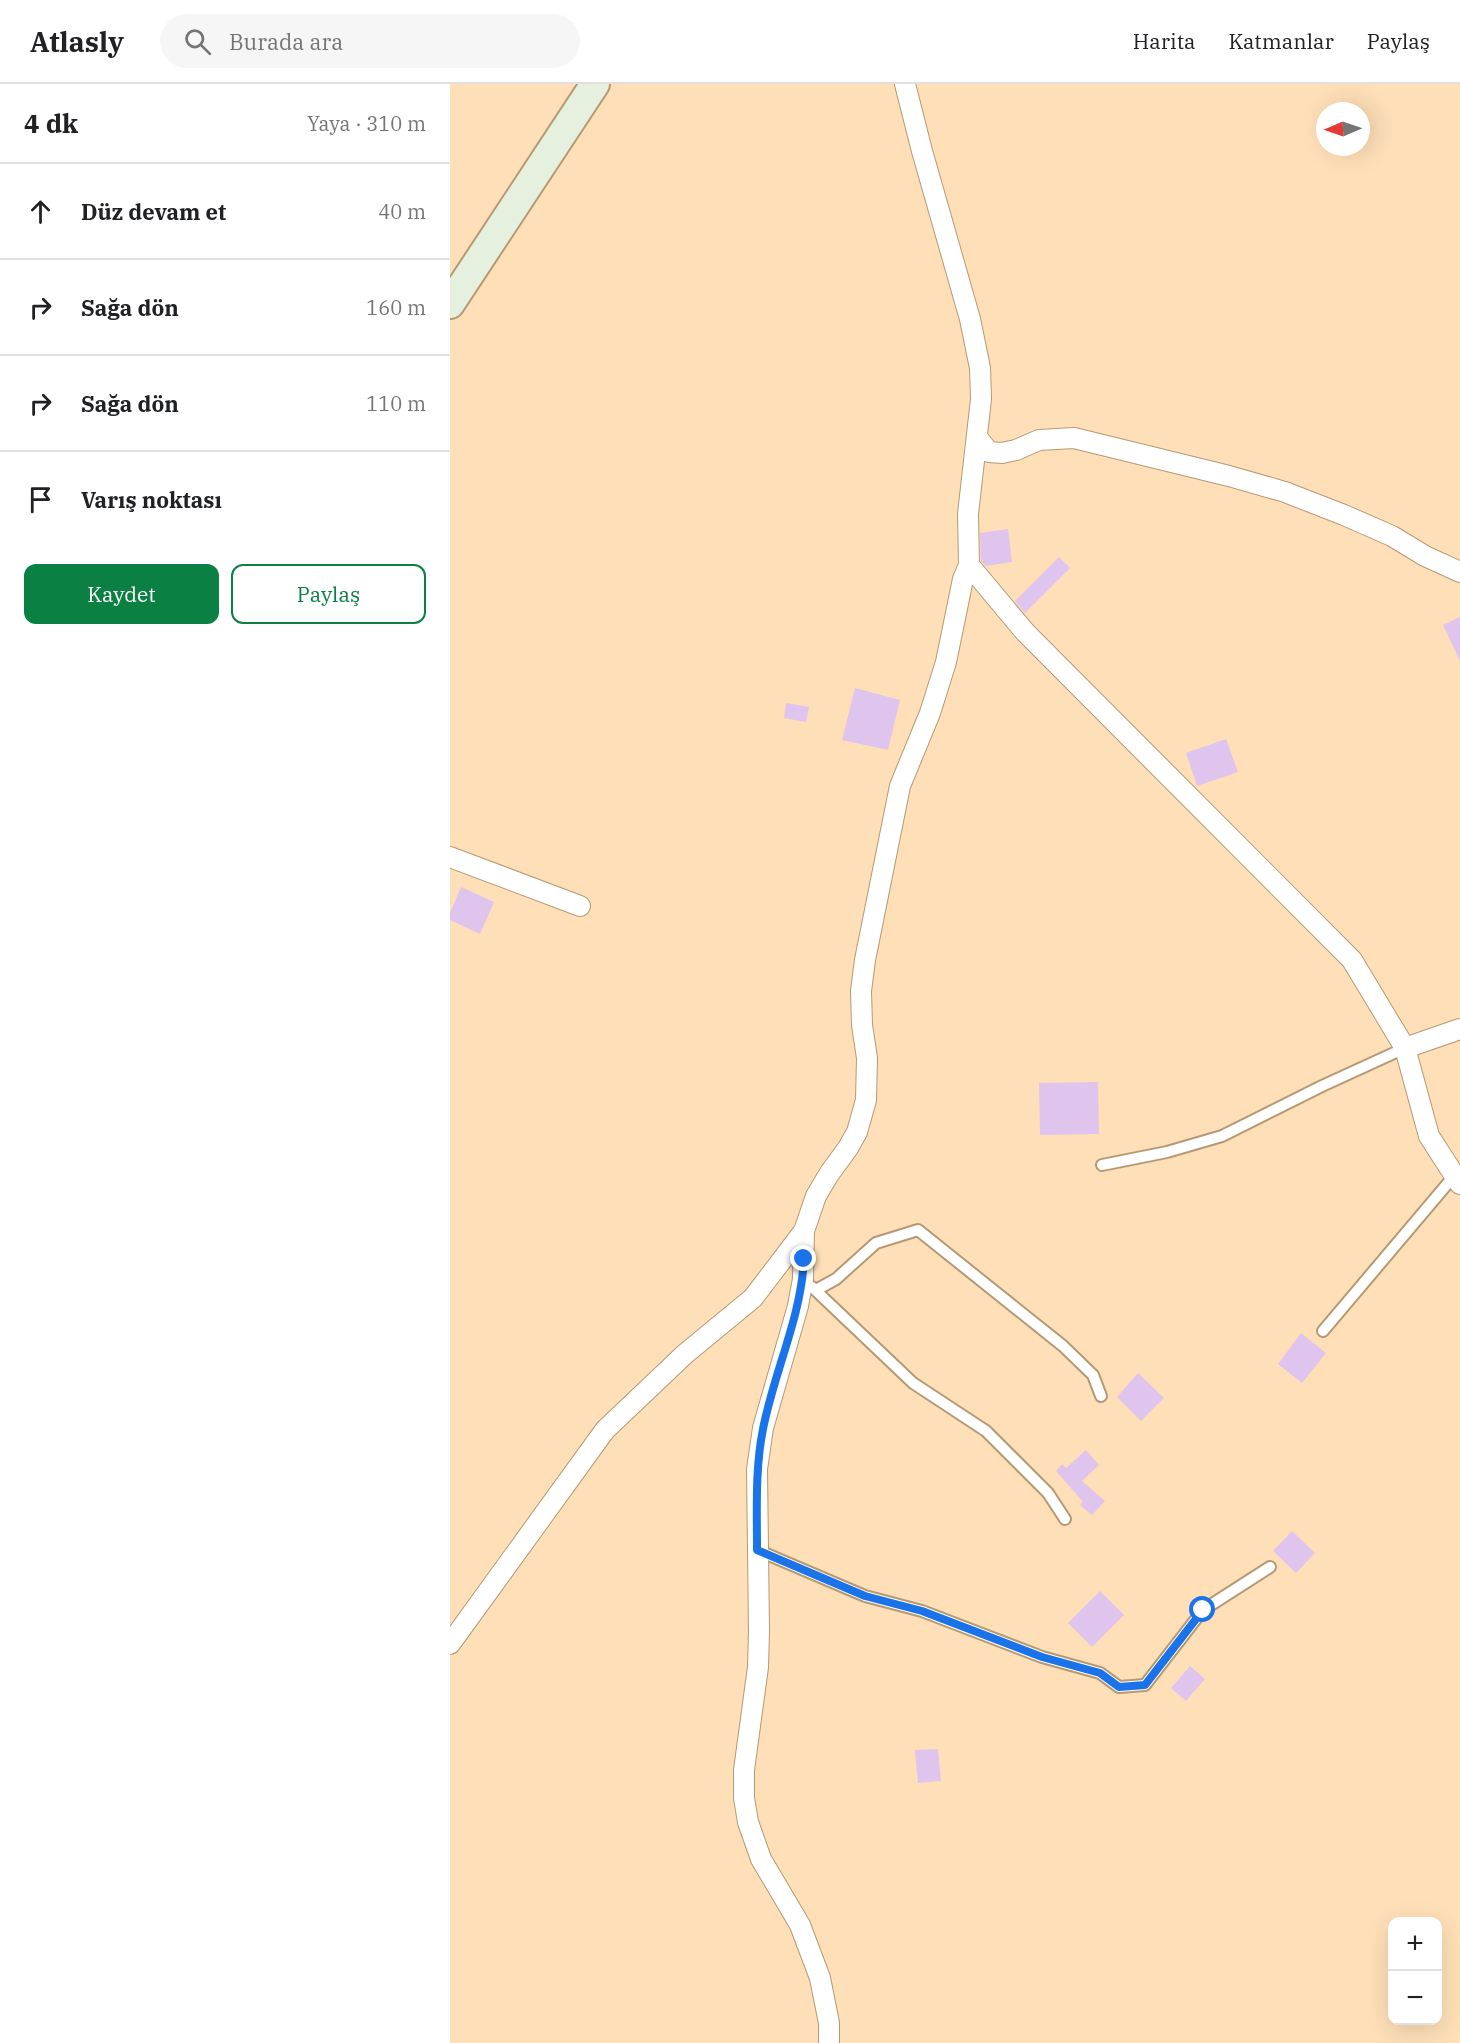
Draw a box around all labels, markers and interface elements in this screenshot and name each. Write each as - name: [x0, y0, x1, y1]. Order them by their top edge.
- search box: [160, 14, 580, 68]
- text: Atlasly: [30, 23, 124, 60]
- icon: search: [181, 25, 214, 58]
- text: Burada ara: [229, 27, 343, 56]
- text: Harita: [1133, 27, 1196, 55]
- text: Katmanlar: [1229, 27, 1334, 55]
- text: Paylaş: [1367, 27, 1430, 55]
- north arrow: [1316, 102, 1370, 156]
- text: 4 dk: [24, 106, 78, 140]
- text: Yaya · 310 m: [307, 110, 426, 137]
- icon: ahead: [24, 195, 57, 228]
- text: Düz devam et: [81, 197, 226, 226]
- text: 40 m: [378, 198, 426, 225]
- icon: right: [24, 291, 57, 324]
- text: Sağa dön: [81, 293, 179, 322]
- text: 160 m: [366, 294, 426, 321]
- icon: right: [24, 387, 57, 420]
- text: Sağa dön: [81, 389, 179, 418]
- text: 110 m: [366, 390, 426, 417]
- icon: arrive: [24, 483, 57, 516]
- text: Varış noktası: [81, 485, 222, 514]
- button: Kaydet: [24, 564, 219, 624]
- button: Paylaş: [231, 564, 426, 624]
- route end: [790, 1245, 816, 1271]
- route start: [1189, 1596, 1215, 1622]
- map controls: [1388, 1917, 1442, 2025]
- button: +: [1388, 1917, 1442, 1971]
- button: −: [1388, 1971, 1442, 2025]

